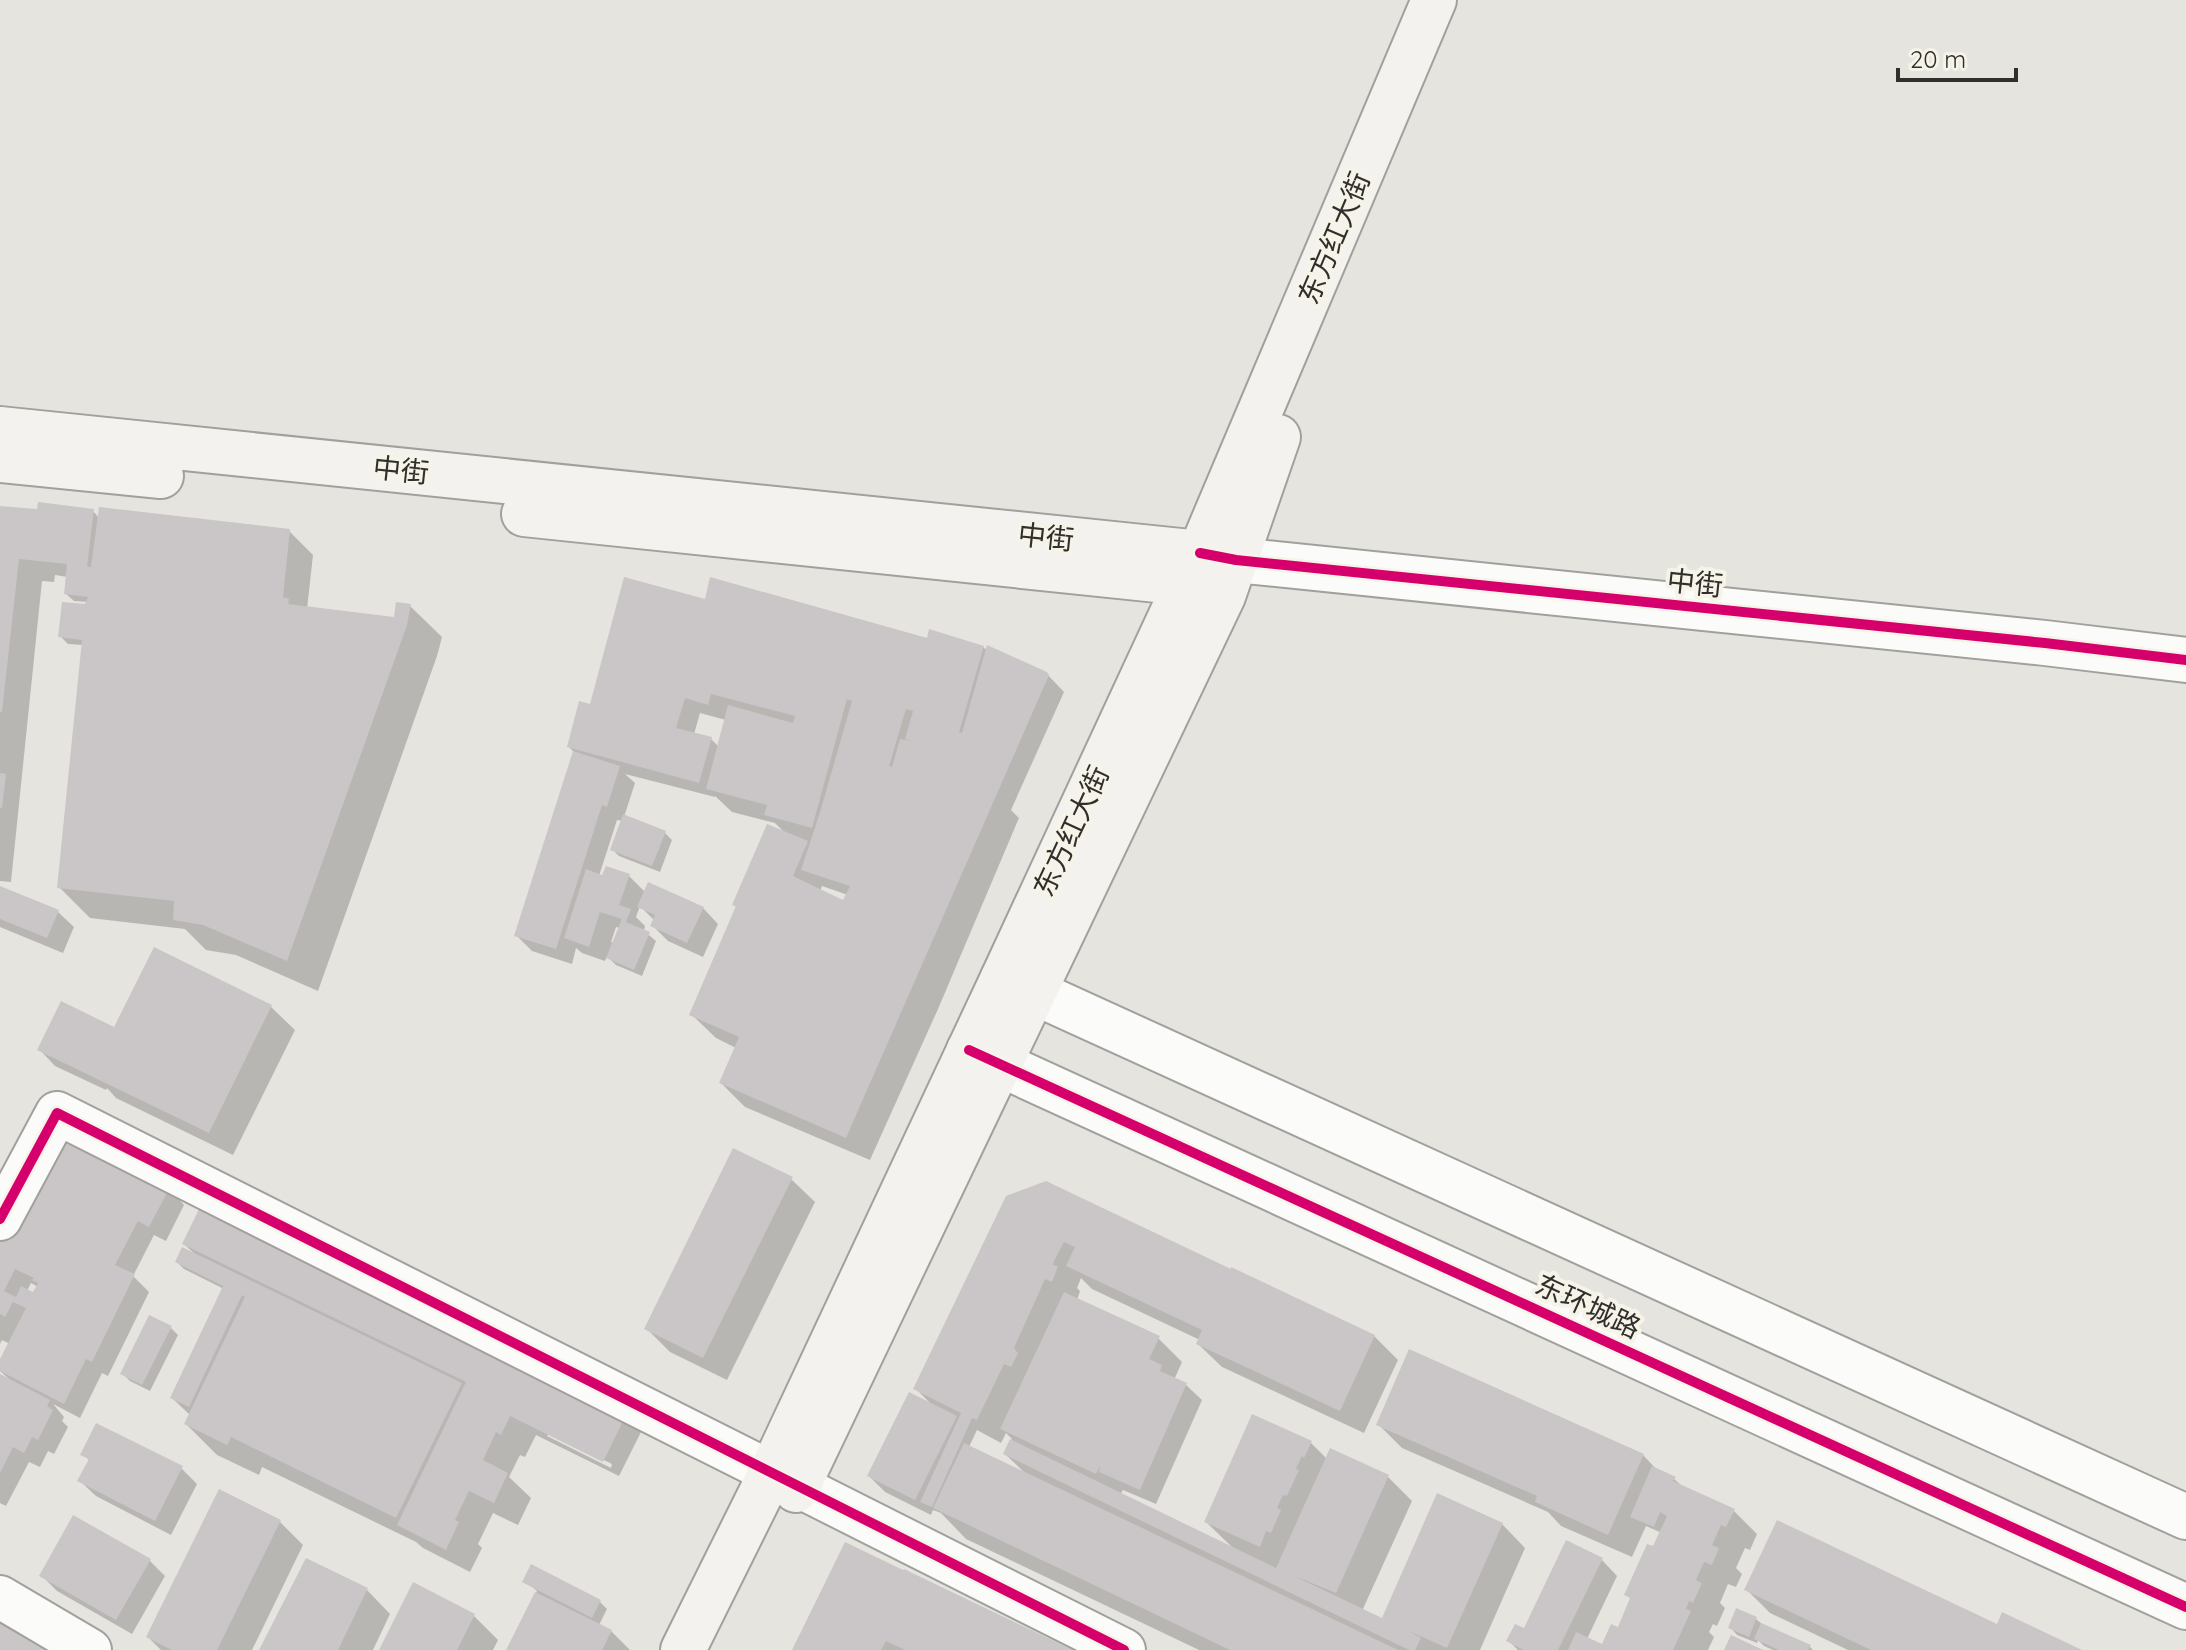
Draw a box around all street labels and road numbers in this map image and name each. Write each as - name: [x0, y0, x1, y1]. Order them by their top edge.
- street label: 东方红大街: [1290, 167, 1377, 309]
- street label: 中街: [371, 449, 431, 490]
- street label: 中街: [1016, 516, 1076, 557]
- street label: 中街: [1665, 562, 1725, 603]
- street label: 东方红大街: [1025, 760, 1116, 902]
- street label: 东环城路: [1530, 1266, 1646, 1345]

